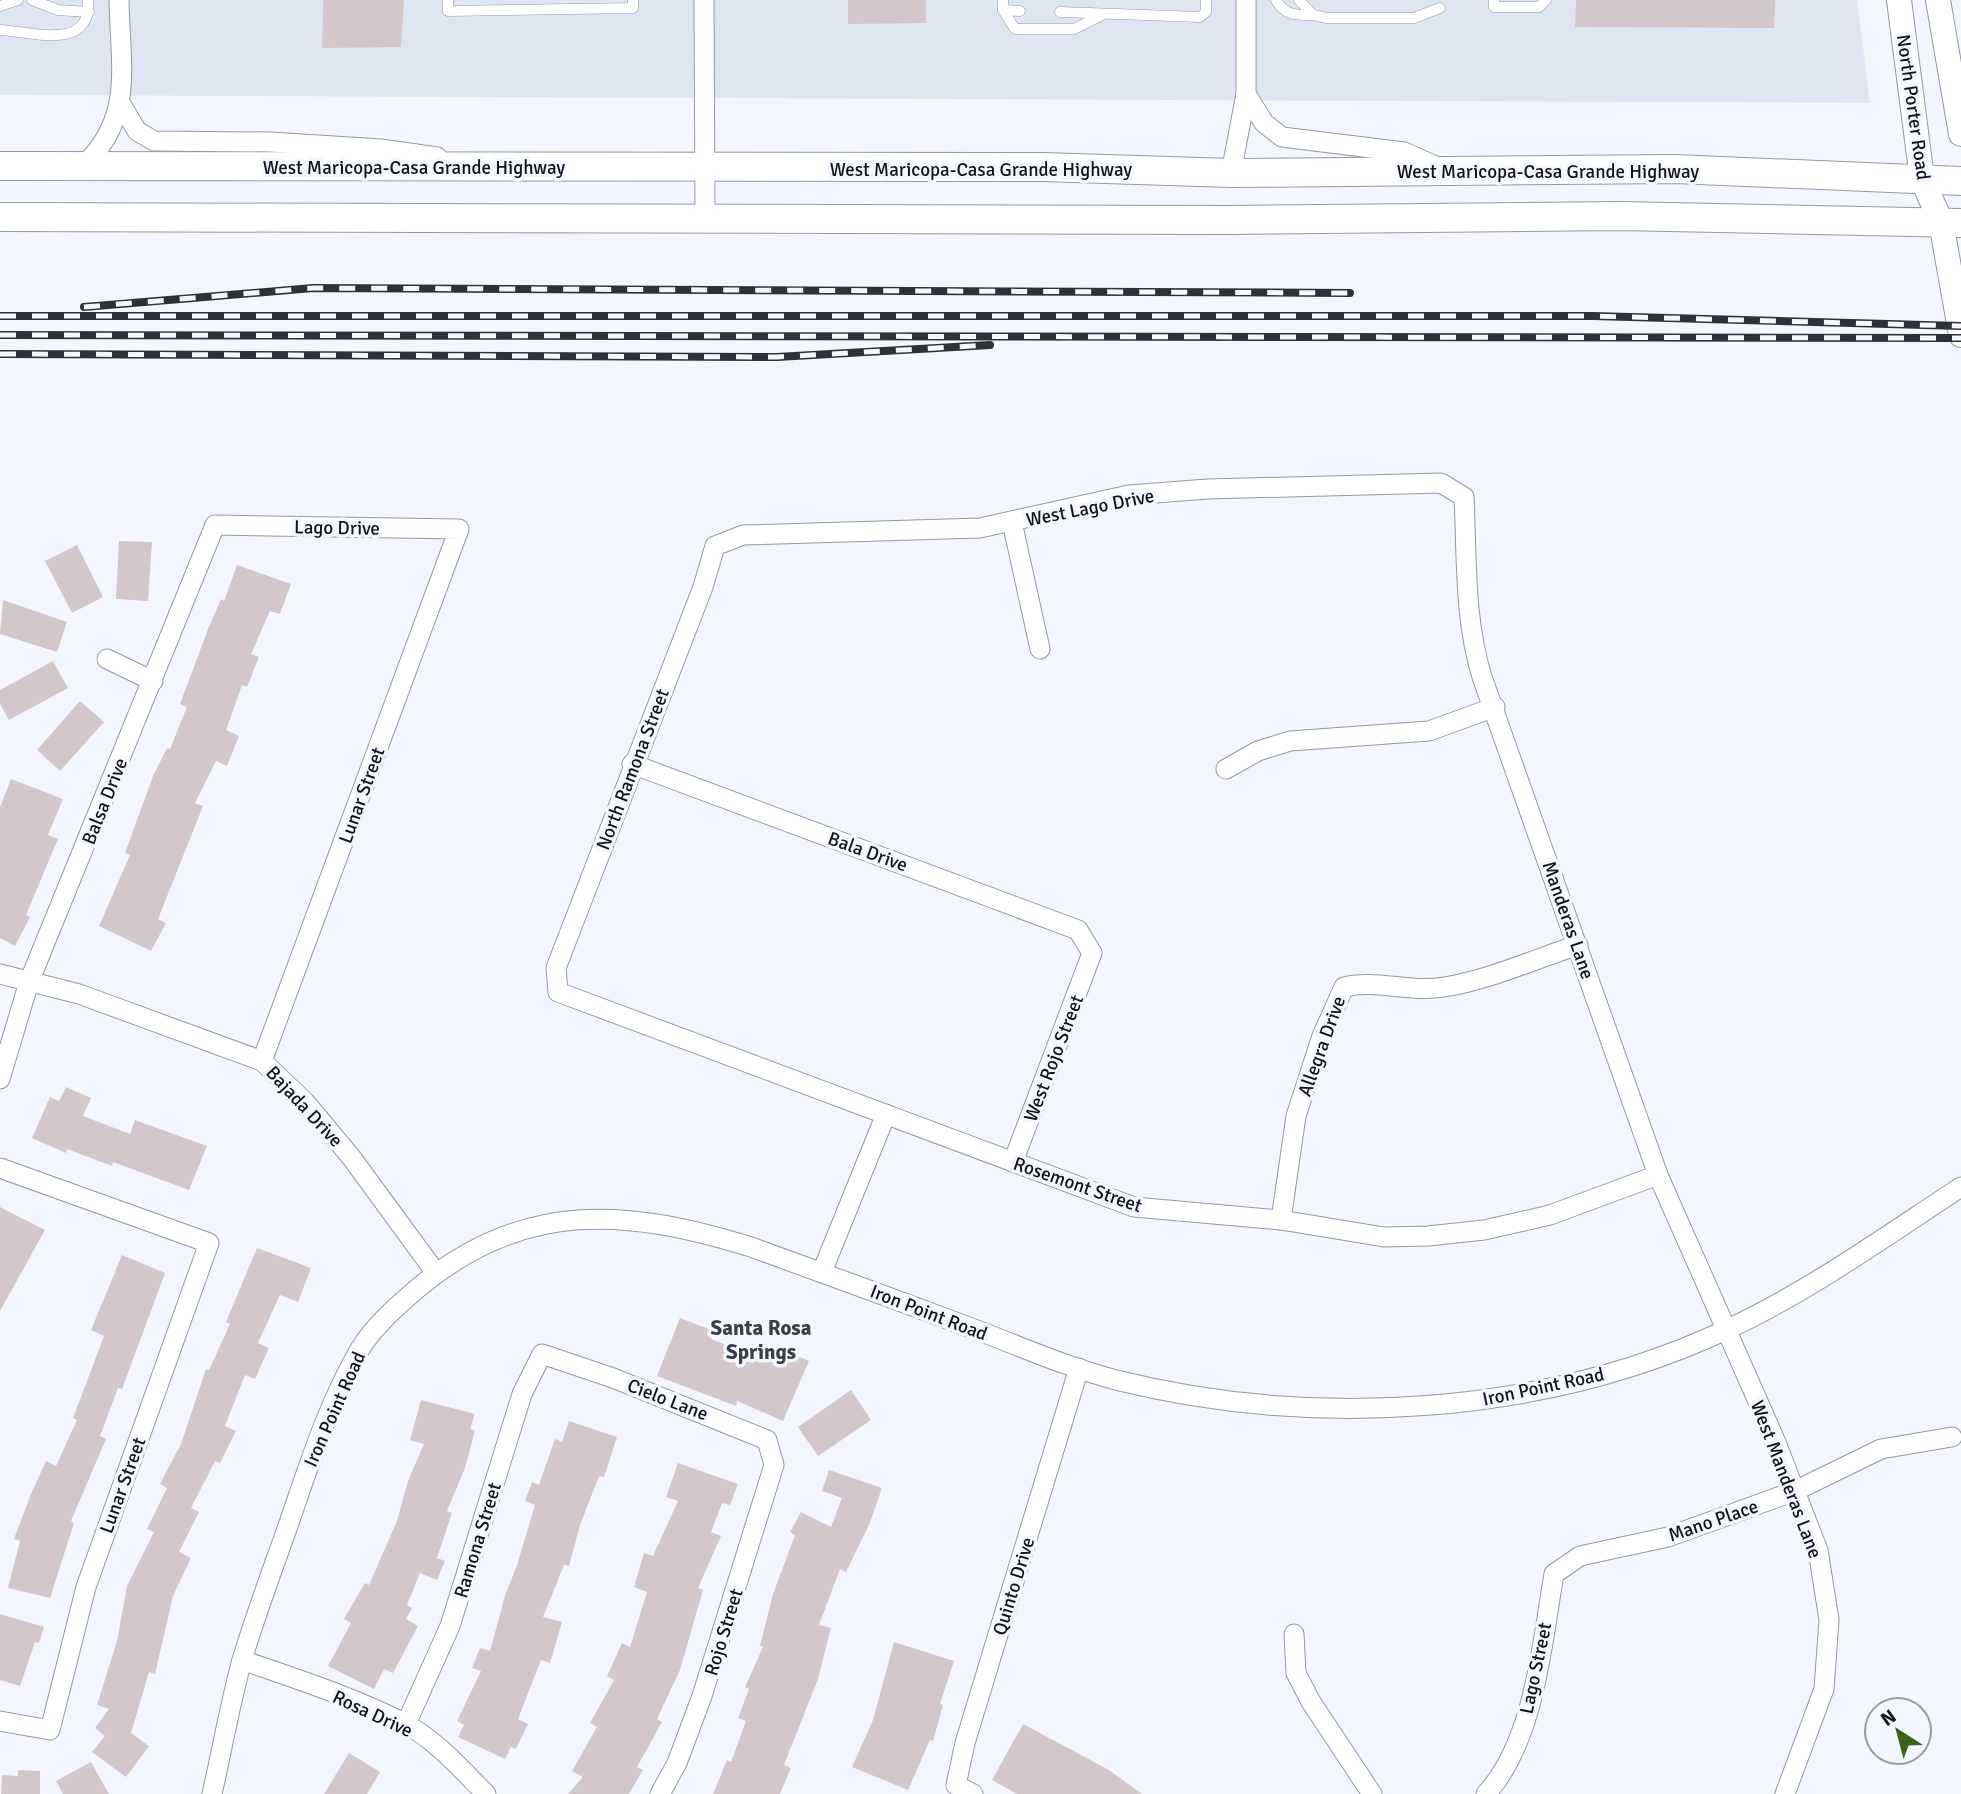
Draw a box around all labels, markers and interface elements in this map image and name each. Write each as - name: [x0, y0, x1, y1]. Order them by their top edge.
- street label: North Porter Road: [1891, 33, 1935, 181]
- street label: West Maricopa-Casa Grande Highway: [263, 156, 565, 180]
- street label: West Maricopa-Casa Grande Highway: [830, 158, 1132, 182]
- street label: West Maricopa-Casa Grande Highway: [1397, 160, 1699, 184]
- street label: West Lago Drive: [1024, 484, 1156, 532]
- street label: Lago Drive: [294, 515, 380, 541]
- street label: North Ramona Street: [591, 685, 675, 853]
- street label: Lunar Street: [333, 744, 391, 847]
- street label: Balsa Drive: [77, 755, 133, 848]
- street label: Bala Drive: [825, 826, 911, 877]
- street label: Manderas Lane: [1537, 858, 1599, 982]
- street label: West Rojo Street: [1019, 991, 1089, 1125]
- street label: Allegra Drive: [1293, 993, 1351, 1100]
- street label: Bajada Drive: [261, 1061, 348, 1152]
- street label: Rosemont Street: [1010, 1152, 1146, 1218]
- street label: Iron Point Road: [867, 1280, 991, 1346]
- district label: Santa Rosa Springs: [711, 1315, 812, 1365]
- street label: Iron Point Road: [299, 1348, 371, 1471]
- street label: Iron Point Road: [1480, 1362, 1606, 1412]
- street label: Cielo Lane: [624, 1374, 712, 1426]
- street label: West Manderas Lane: [1745, 1397, 1827, 1562]
- street label: Lunar Street: [94, 1434, 152, 1537]
- street label: Ramona Street: [449, 1479, 507, 1601]
- street label: Mano Place: [1665, 1494, 1762, 1548]
- street label: Quinto Drive: [988, 1534, 1040, 1638]
- street label: Rojo Street: [699, 1585, 749, 1679]
- street label: Lago Street: [1515, 1620, 1557, 1716]
- street label: Rosa Drive: [329, 1685, 416, 1743]
- north arrow: [1863, 1696, 1933, 1766]
- text: N: [1876, 1704, 1901, 1732]

